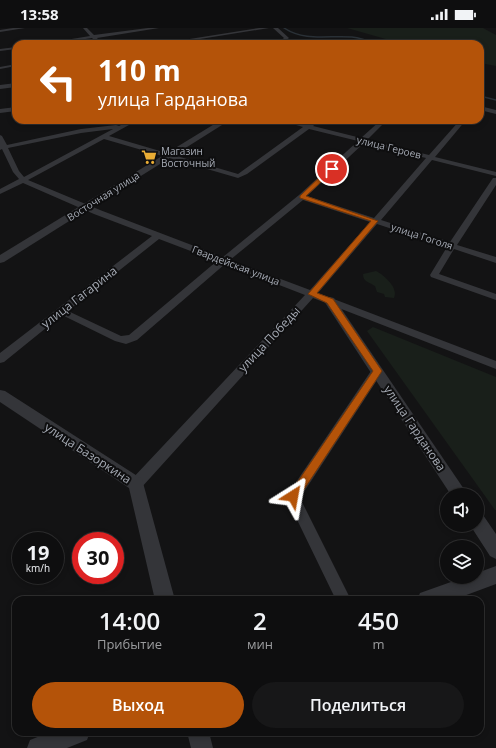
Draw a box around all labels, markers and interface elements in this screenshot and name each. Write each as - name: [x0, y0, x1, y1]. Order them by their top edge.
- text: 13:58: [20, 4, 59, 24]
- text: 110 m: [98, 51, 181, 89]
- icon: left: [32, 56, 84, 108]
- text: улица Гарданова: [98, 87, 248, 111]
- street label: улица Героев: [355, 132, 423, 162]
- place label: Магазин Восточный: [161, 144, 215, 170]
- supermarket icon: Магазин Восточный: [140, 148, 158, 166]
- pin: [315, 152, 349, 186]
- icon: arrive: [321, 158, 343, 180]
- street label: Восточная улица: [64, 168, 142, 224]
- street label: улица Гоголя: [389, 219, 455, 253]
- street label: Гвардейская улица: [190, 242, 282, 288]
- street label: улица Гагарина: [38, 262, 120, 332]
- street label: улица Победы: [234, 303, 304, 375]
- street label: улица Гарданова: [380, 382, 450, 474]
- street label: улица Базоркина: [41, 419, 135, 487]
- position arrow: [272, 475, 314, 517]
- map controls: [440, 488, 484, 584]
- button: sound: [440, 488, 484, 532]
- speed limit sign: 30: [72, 532, 124, 584]
- text: 19: [27, 539, 49, 566]
- button: layers: [440, 540, 484, 584]
- text: km/h: [26, 561, 50, 575]
- text: 14:00: [99, 604, 160, 637]
- text: 2: [253, 604, 267, 637]
- text: 450: [358, 604, 399, 637]
- text: Прибытие: [97, 635, 162, 653]
- text: мин: [247, 635, 273, 653]
- text: m: [372, 635, 385, 653]
- button: Выход: [32, 682, 244, 728]
- button: Поделиться: [252, 682, 464, 728]

